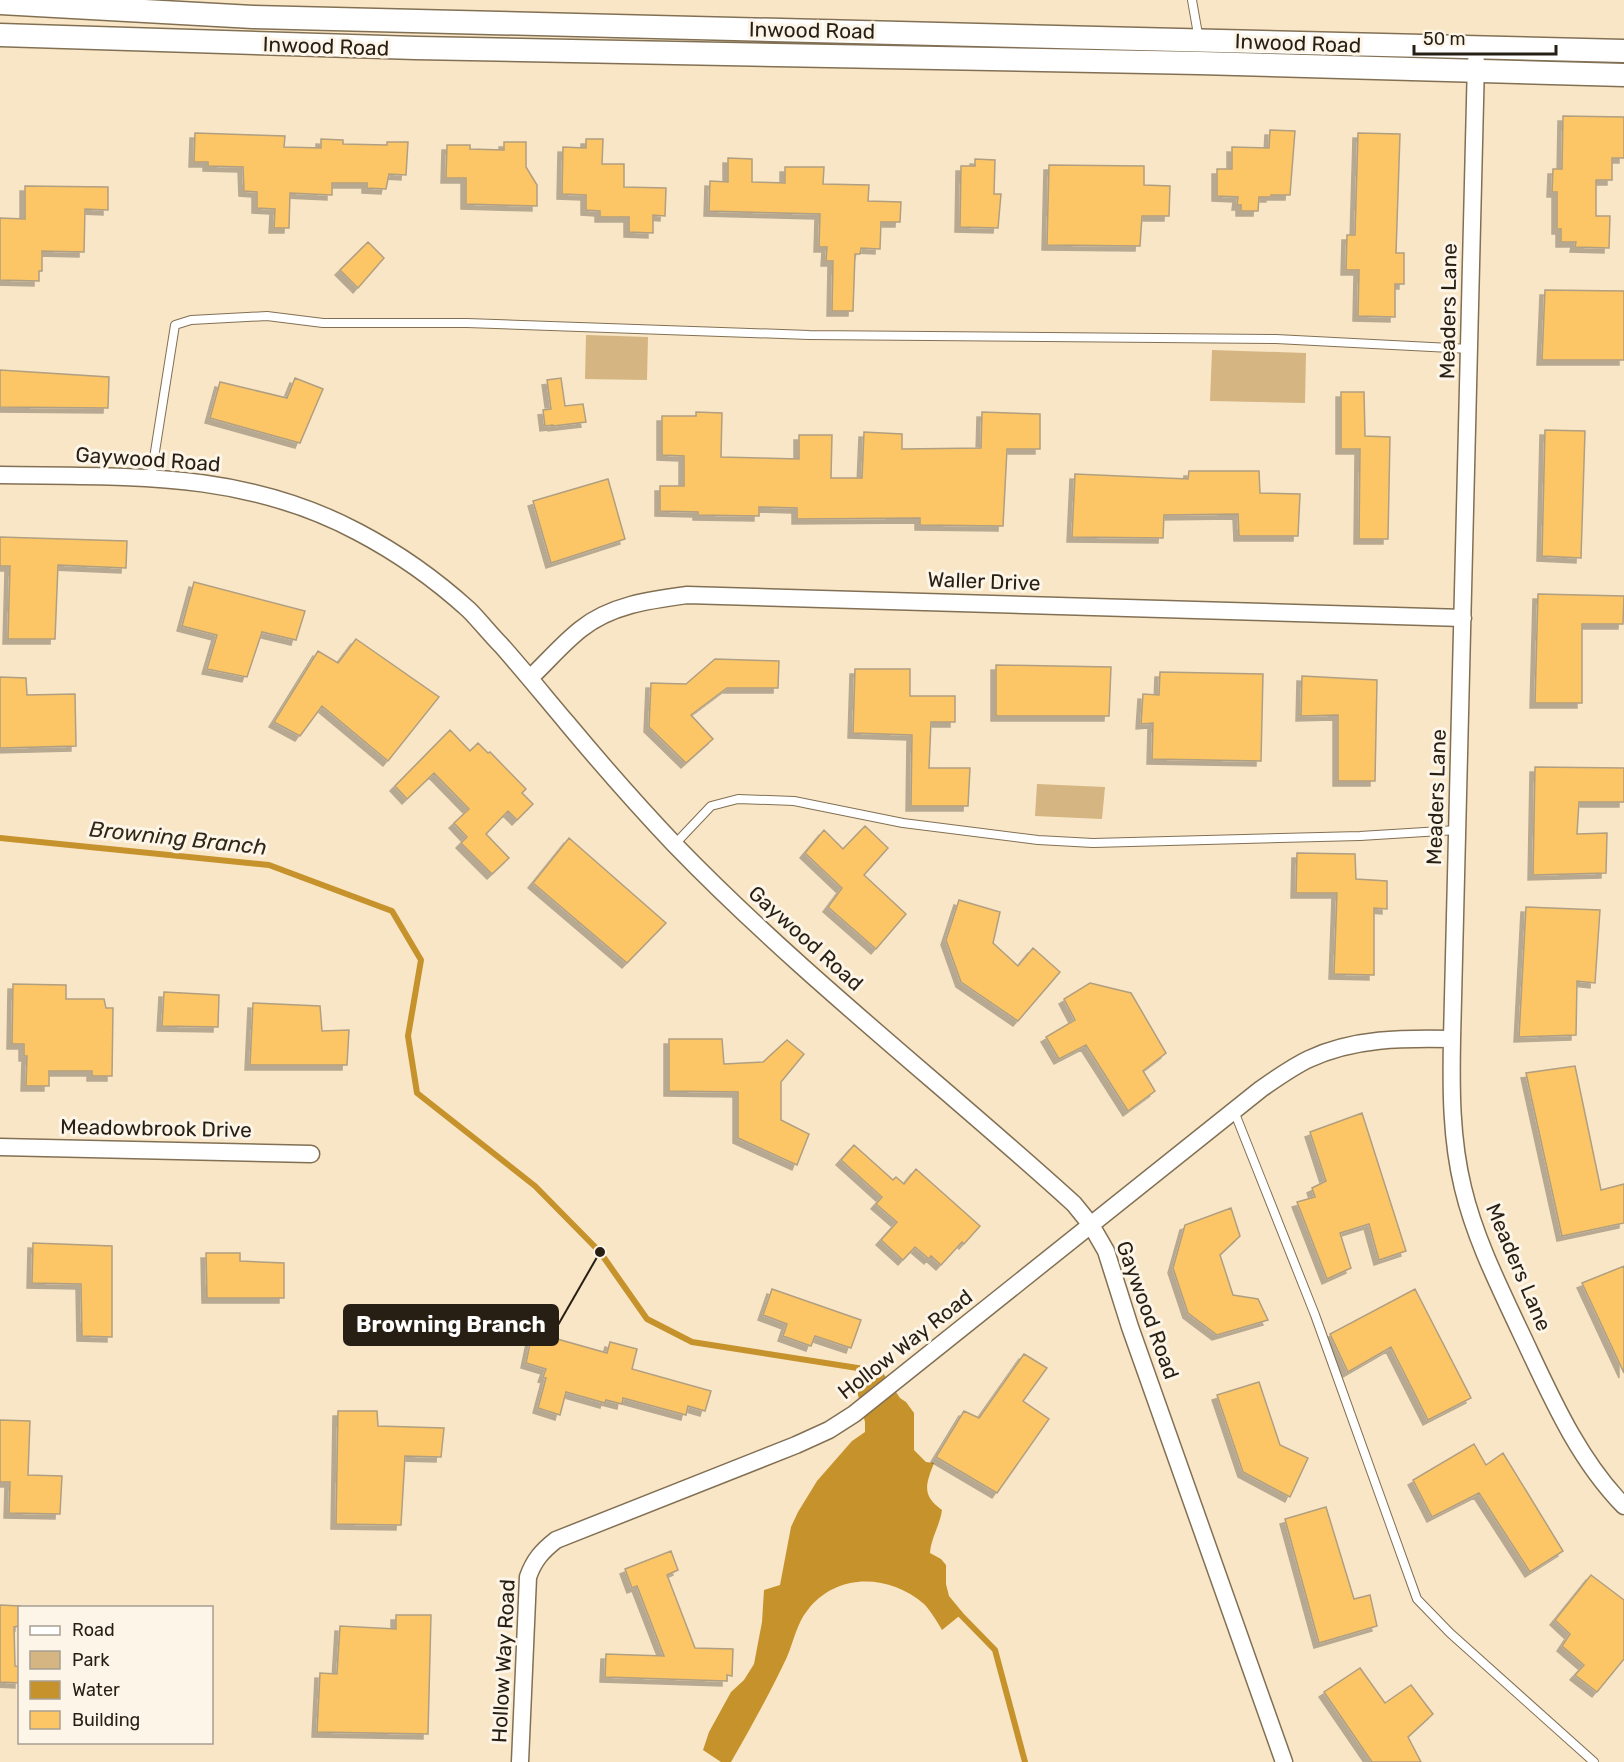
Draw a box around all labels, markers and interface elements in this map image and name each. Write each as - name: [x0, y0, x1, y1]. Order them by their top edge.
- street label: Inwood Road: [749, 16, 875, 44]
- scale bar: [1414, 18, 1556, 56]
- street label: Inwood Road: [1234, 28, 1362, 58]
- text: 50 m: [1423, 28, 1466, 50]
- street label: Inwood Road: [262, 31, 390, 61]
- street label: Meaders Lane: [1434, 243, 1462, 379]
- street label: Gaywood Road: [75, 441, 221, 477]
- street label: Waller Drive: [927, 567, 1041, 595]
- street label: Meaders Lane: [1421, 729, 1451, 865]
- water label: Browning Branch: [88, 815, 268, 861]
- street label: Gaywood Road: [744, 880, 868, 996]
- street label: Meadowbrook Drive: [60, 1114, 252, 1142]
- street label: Meaders Lane: [1481, 1200, 1557, 1334]
- street label: Gaywood Road: [1111, 1237, 1185, 1383]
- street label: Hollow Way Road: [833, 1284, 977, 1404]
- callout: Browning Branch: [344, 1305, 558, 1345]
- text: Browning Branch: [356, 1311, 546, 1338]
- street label: Hollow Way Road: [486, 1579, 520, 1743]
- legend: [18, 1606, 213, 1744]
- text: Road: [72, 1619, 115, 1641]
- text: Park: [72, 1649, 110, 1671]
- text: Water: [72, 1679, 120, 1701]
- text: Building: [72, 1709, 140, 1731]

